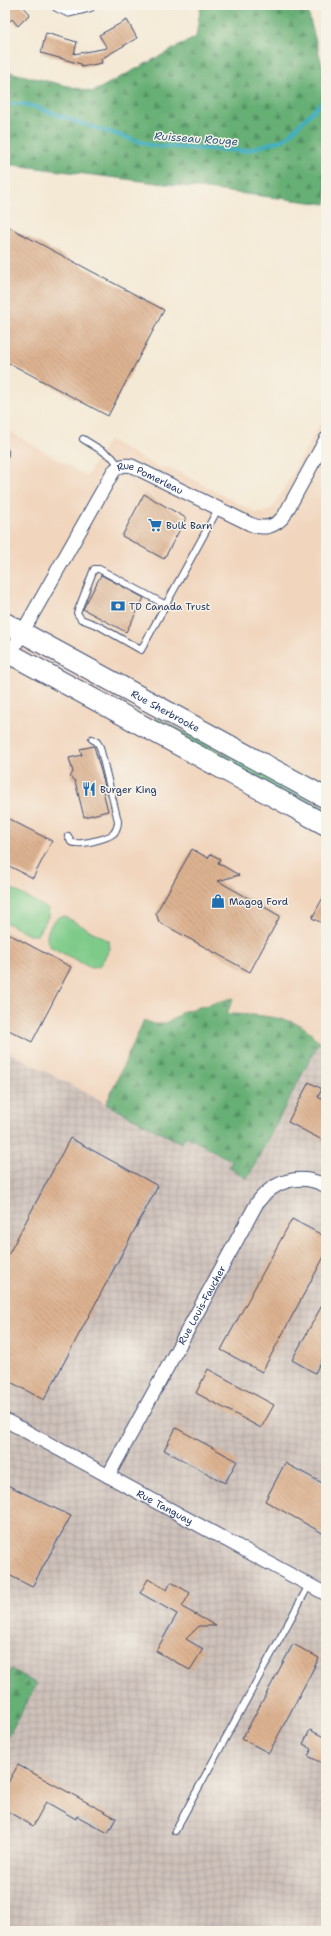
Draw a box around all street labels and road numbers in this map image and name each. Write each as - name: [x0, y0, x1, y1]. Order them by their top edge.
- street label: Rue Pomerleau: [115, 459, 186, 497]
- street label: Rue Sherbrooke: [129, 687, 203, 735]
- street label: Rue Louis-Faucher: [175, 1263, 228, 1347]
- street label: Rue Tanguay: [135, 1486, 196, 1527]

